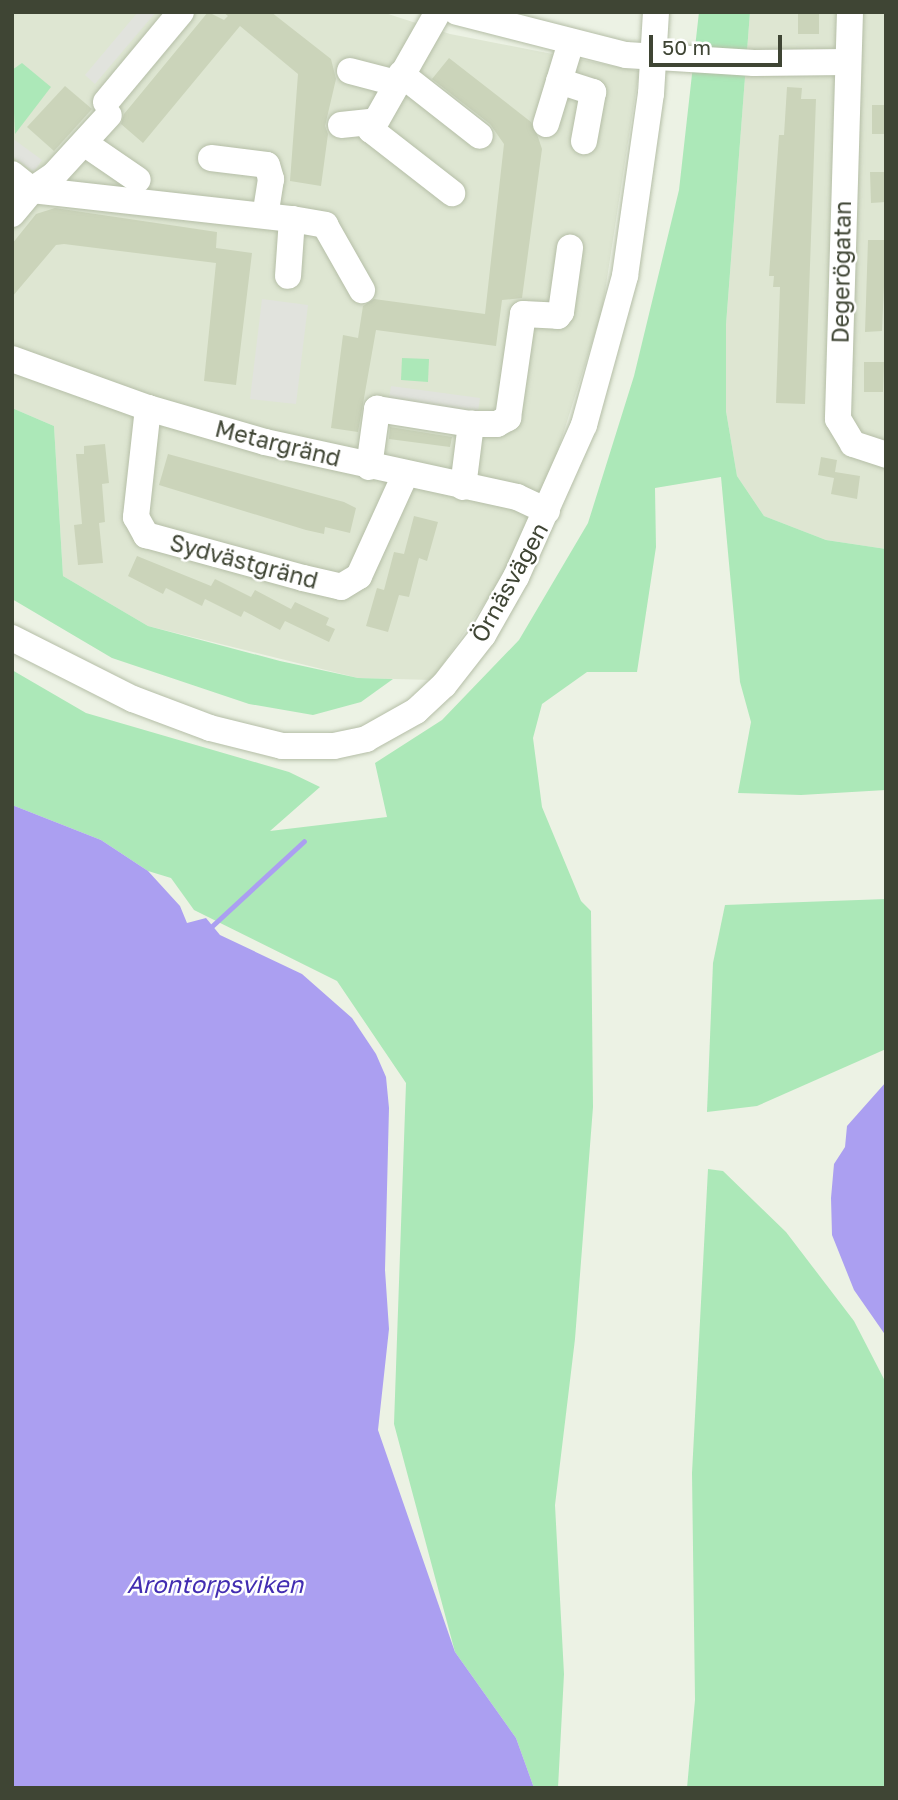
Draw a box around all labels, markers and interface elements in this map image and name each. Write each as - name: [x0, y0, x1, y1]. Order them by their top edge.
- scale bar: [653, 21, 786, 65]
- text: 50 m: [662, 34, 711, 60]
- street label: Degerögatan: [826, 200, 856, 344]
- street label: Metargränd: [212, 414, 344, 472]
- street label: Örnäsvägen: [465, 517, 553, 647]
- street label: Sydvästgränd: [167, 528, 321, 594]
- water label: Arontorpsviken: [127, 1570, 303, 1598]

